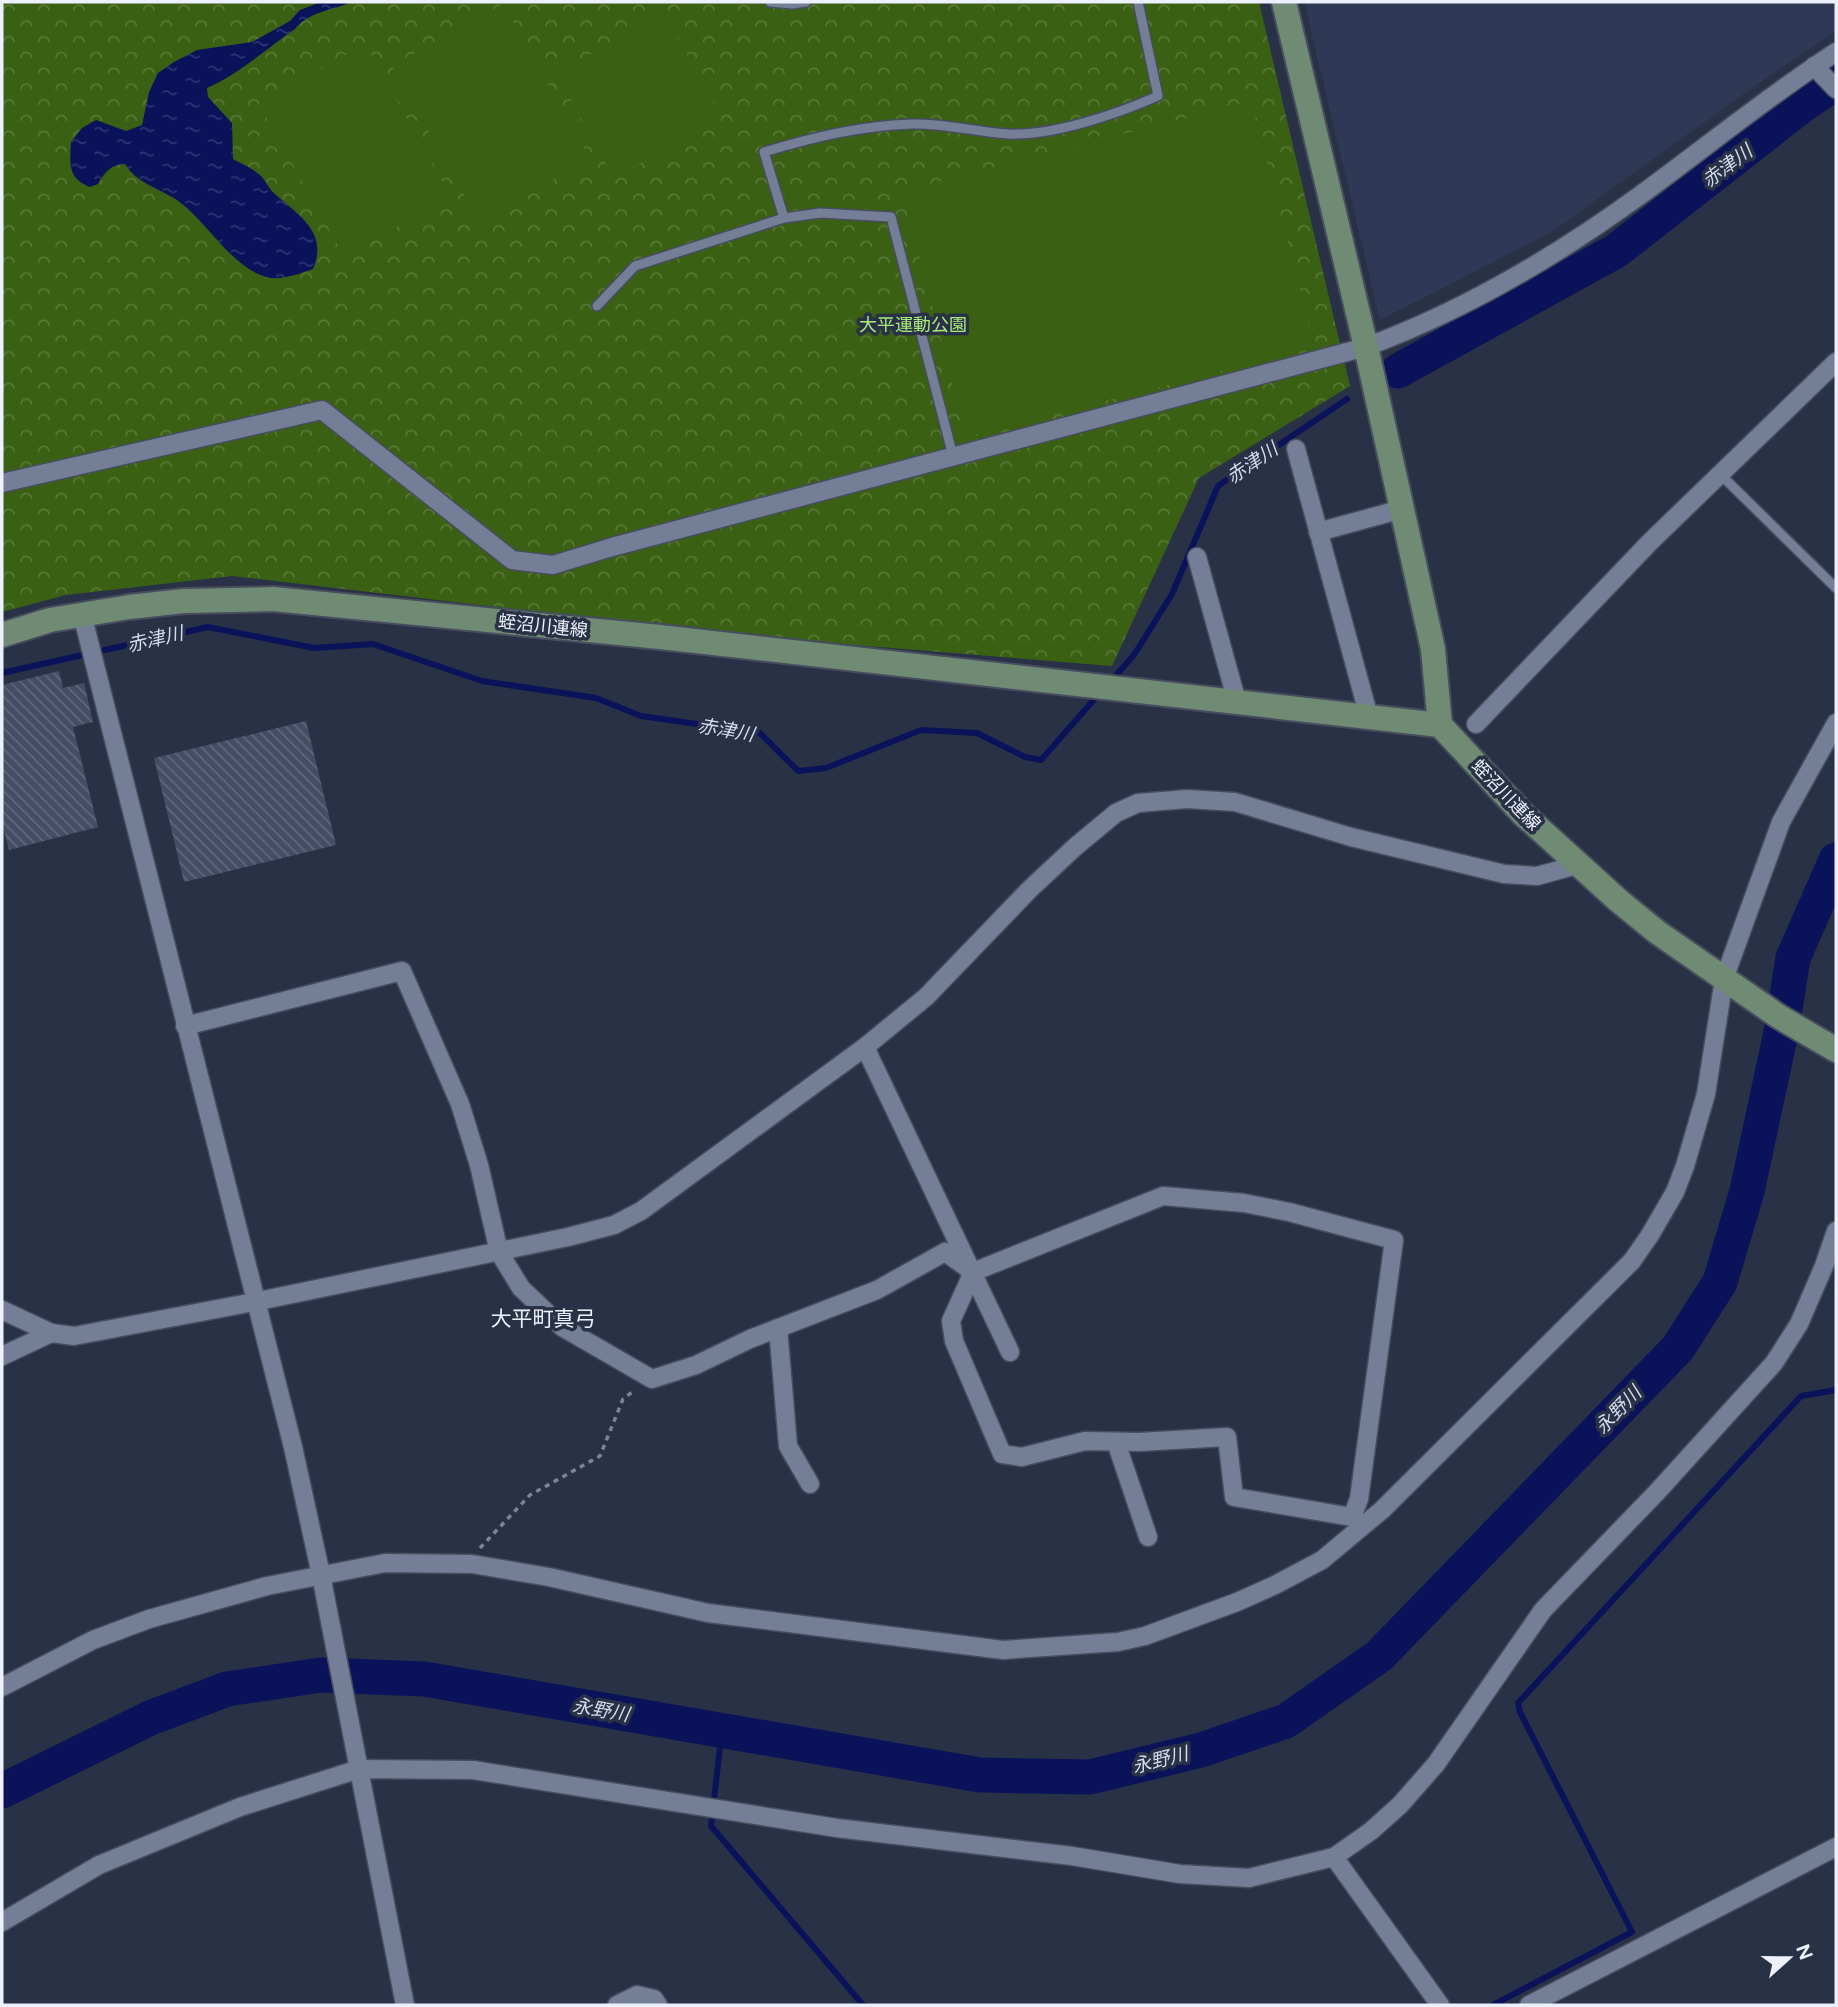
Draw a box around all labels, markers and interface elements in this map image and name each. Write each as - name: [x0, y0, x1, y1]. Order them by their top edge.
- water label: 赤津川: [1697, 138, 1758, 192]
- park label: 大平運動公園: [859, 314, 967, 336]
- water label: 赤津川: [1222, 436, 1284, 488]
- street label: 蛭沼川連線: [497, 610, 589, 642]
- water label: 赤津川: [125, 621, 187, 657]
- water label: 赤津川: [696, 714, 758, 747]
- street label: 蛭沼川連線: [1467, 755, 1545, 835]
- district label: 大平町真弓: [491, 1306, 596, 1331]
- water label: 永野川: [1590, 1380, 1647, 1438]
- water label: 永野川: [571, 1694, 633, 1727]
- water label: 永野川: [1130, 1741, 1192, 1778]
- north arrow: [1754, 1923, 1824, 1993]
- text: N: [1791, 1941, 1818, 1963]

